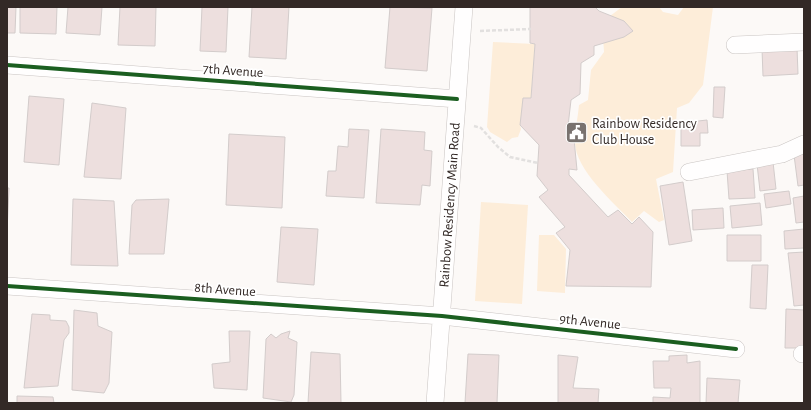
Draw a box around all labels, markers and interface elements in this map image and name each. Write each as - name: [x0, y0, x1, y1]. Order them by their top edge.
- street label: 7th Avenue: [202, 62, 264, 80]
- place label: Rainbow Residency Club House: [592, 117, 697, 147]
- public building icon: Rainbow Residency Club House: [564, 119, 590, 145]
- street label: Rainbow Residency Main Road: [437, 122, 463, 288]
- street label: 8th Avenue: [194, 281, 256, 299]
- street label: 9th Avenue: [559, 312, 621, 332]

